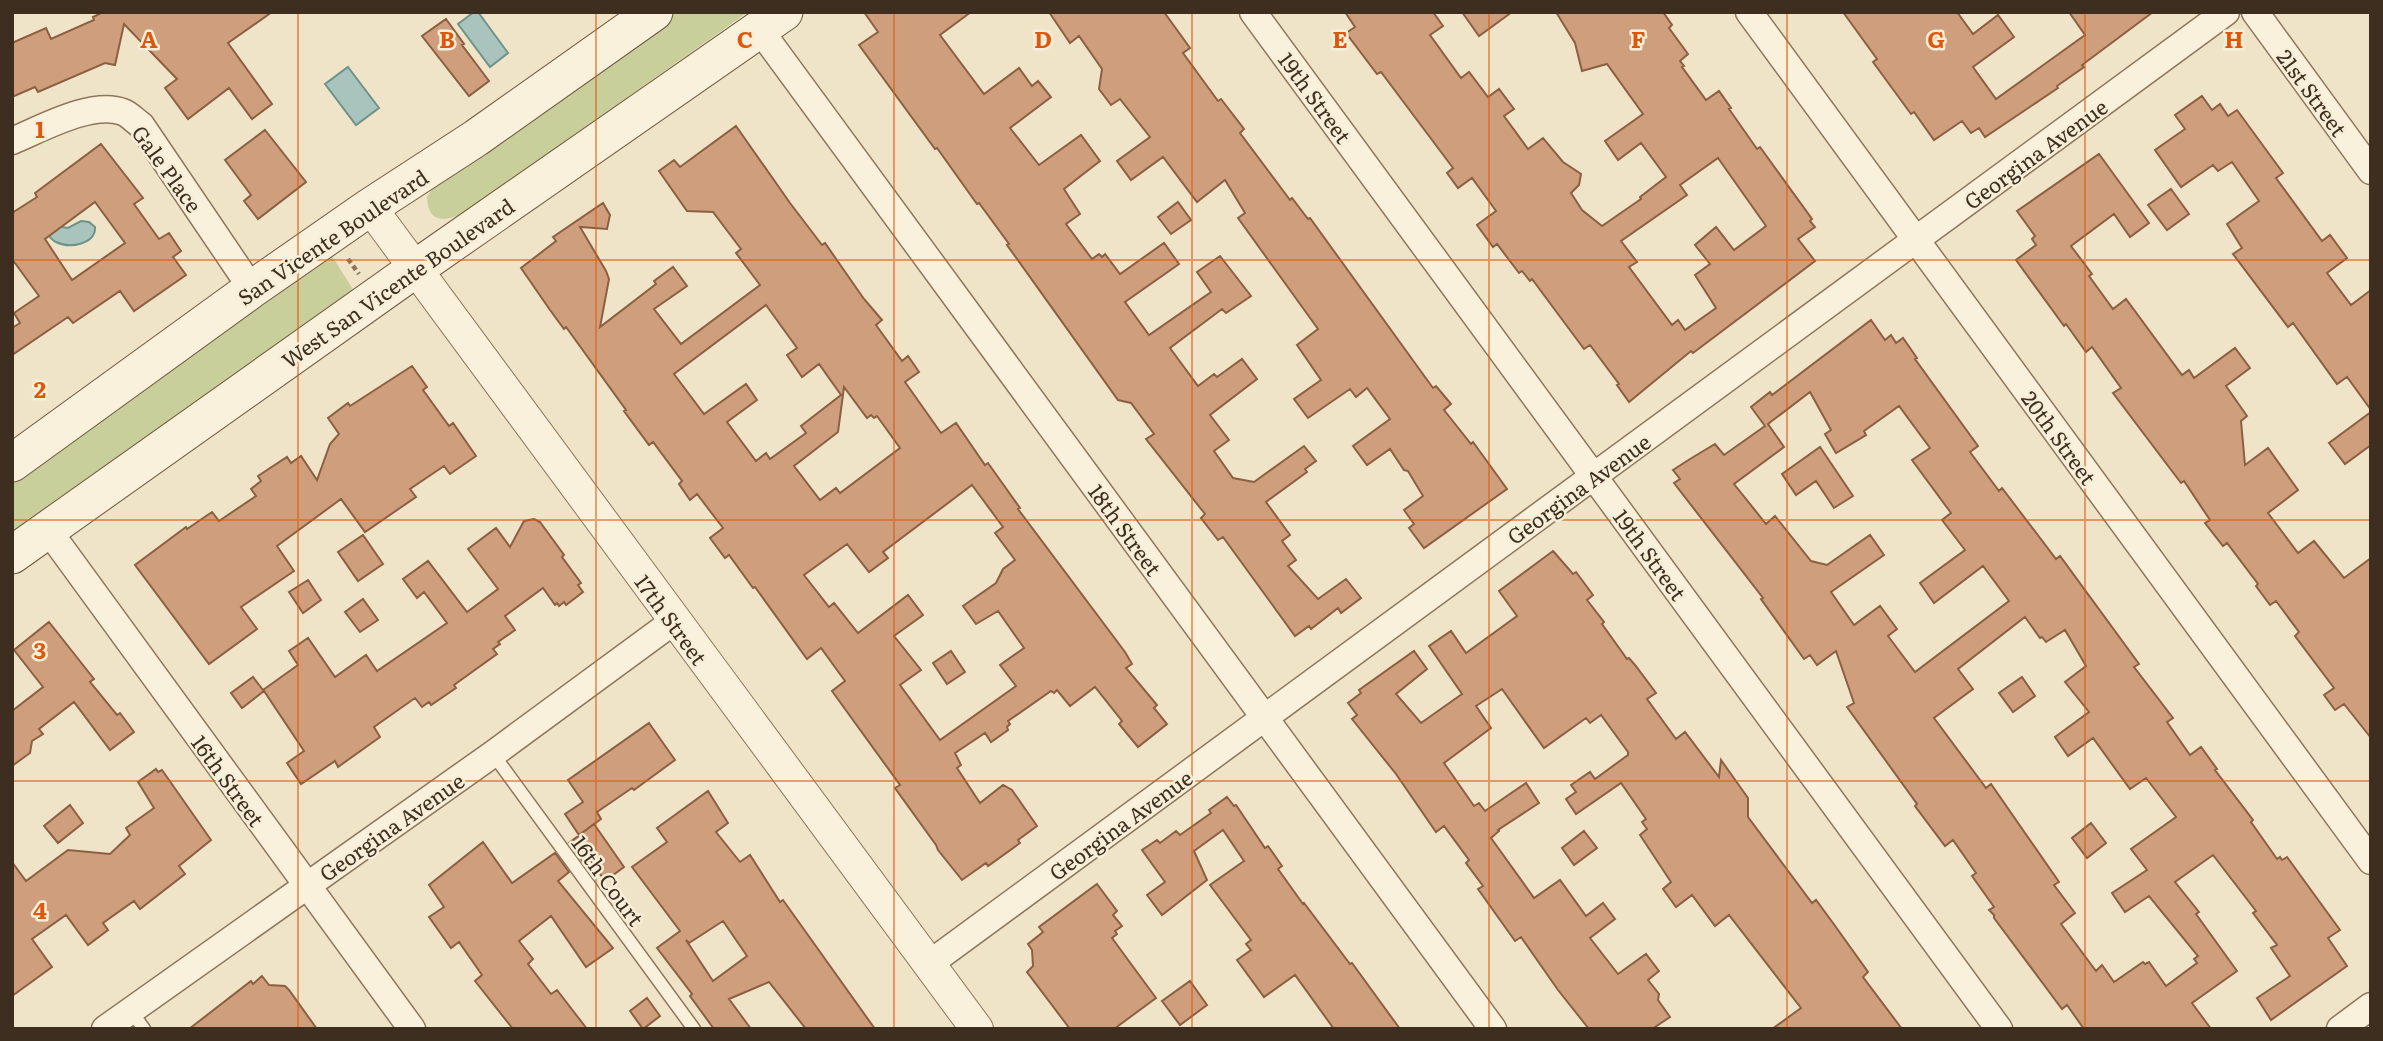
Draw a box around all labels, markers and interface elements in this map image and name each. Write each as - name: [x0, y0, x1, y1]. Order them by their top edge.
- text: A: [140, 21, 158, 55]
- text: B: [439, 21, 455, 55]
- text: C: [737, 21, 753, 55]
- text: D: [1034, 21, 1052, 55]
- text: E: [1332, 21, 1348, 55]
- text: F: [1631, 21, 1646, 55]
- text: G: [1927, 21, 1945, 55]
- text: H: [2224, 21, 2244, 55]
- street label: 21st Street: [2271, 42, 2356, 142]
- street label: 19th Street: [1272, 45, 1360, 149]
- street label: Georgina Avenue: [1957, 90, 2113, 216]
- text: 1: [35, 111, 45, 145]
- street label: Gale Place: [126, 118, 210, 218]
- street label: San Vicente Boulevard: [230, 160, 434, 312]
- street label: West San Vicente Boulevard: [274, 190, 520, 374]
- text: 2: [34, 371, 46, 405]
- street label: 20th Street: [2015, 384, 2105, 491]
- street label: Georgina Avenue: [1500, 425, 1656, 551]
- street label: 18th Street: [1082, 477, 1170, 582]
- street label: 19th Street: [1607, 502, 1695, 606]
- street label: 17th Street: [629, 567, 716, 671]
- text: 3: [34, 632, 46, 666]
- street label: 16th Street: [185, 728, 273, 833]
- street label: Georgina Avenue: [1042, 761, 1198, 887]
- street label: Georgina Avenue: [312, 764, 470, 888]
- street label: 16th Court: [566, 828, 653, 932]
- text: 4: [33, 892, 47, 926]

